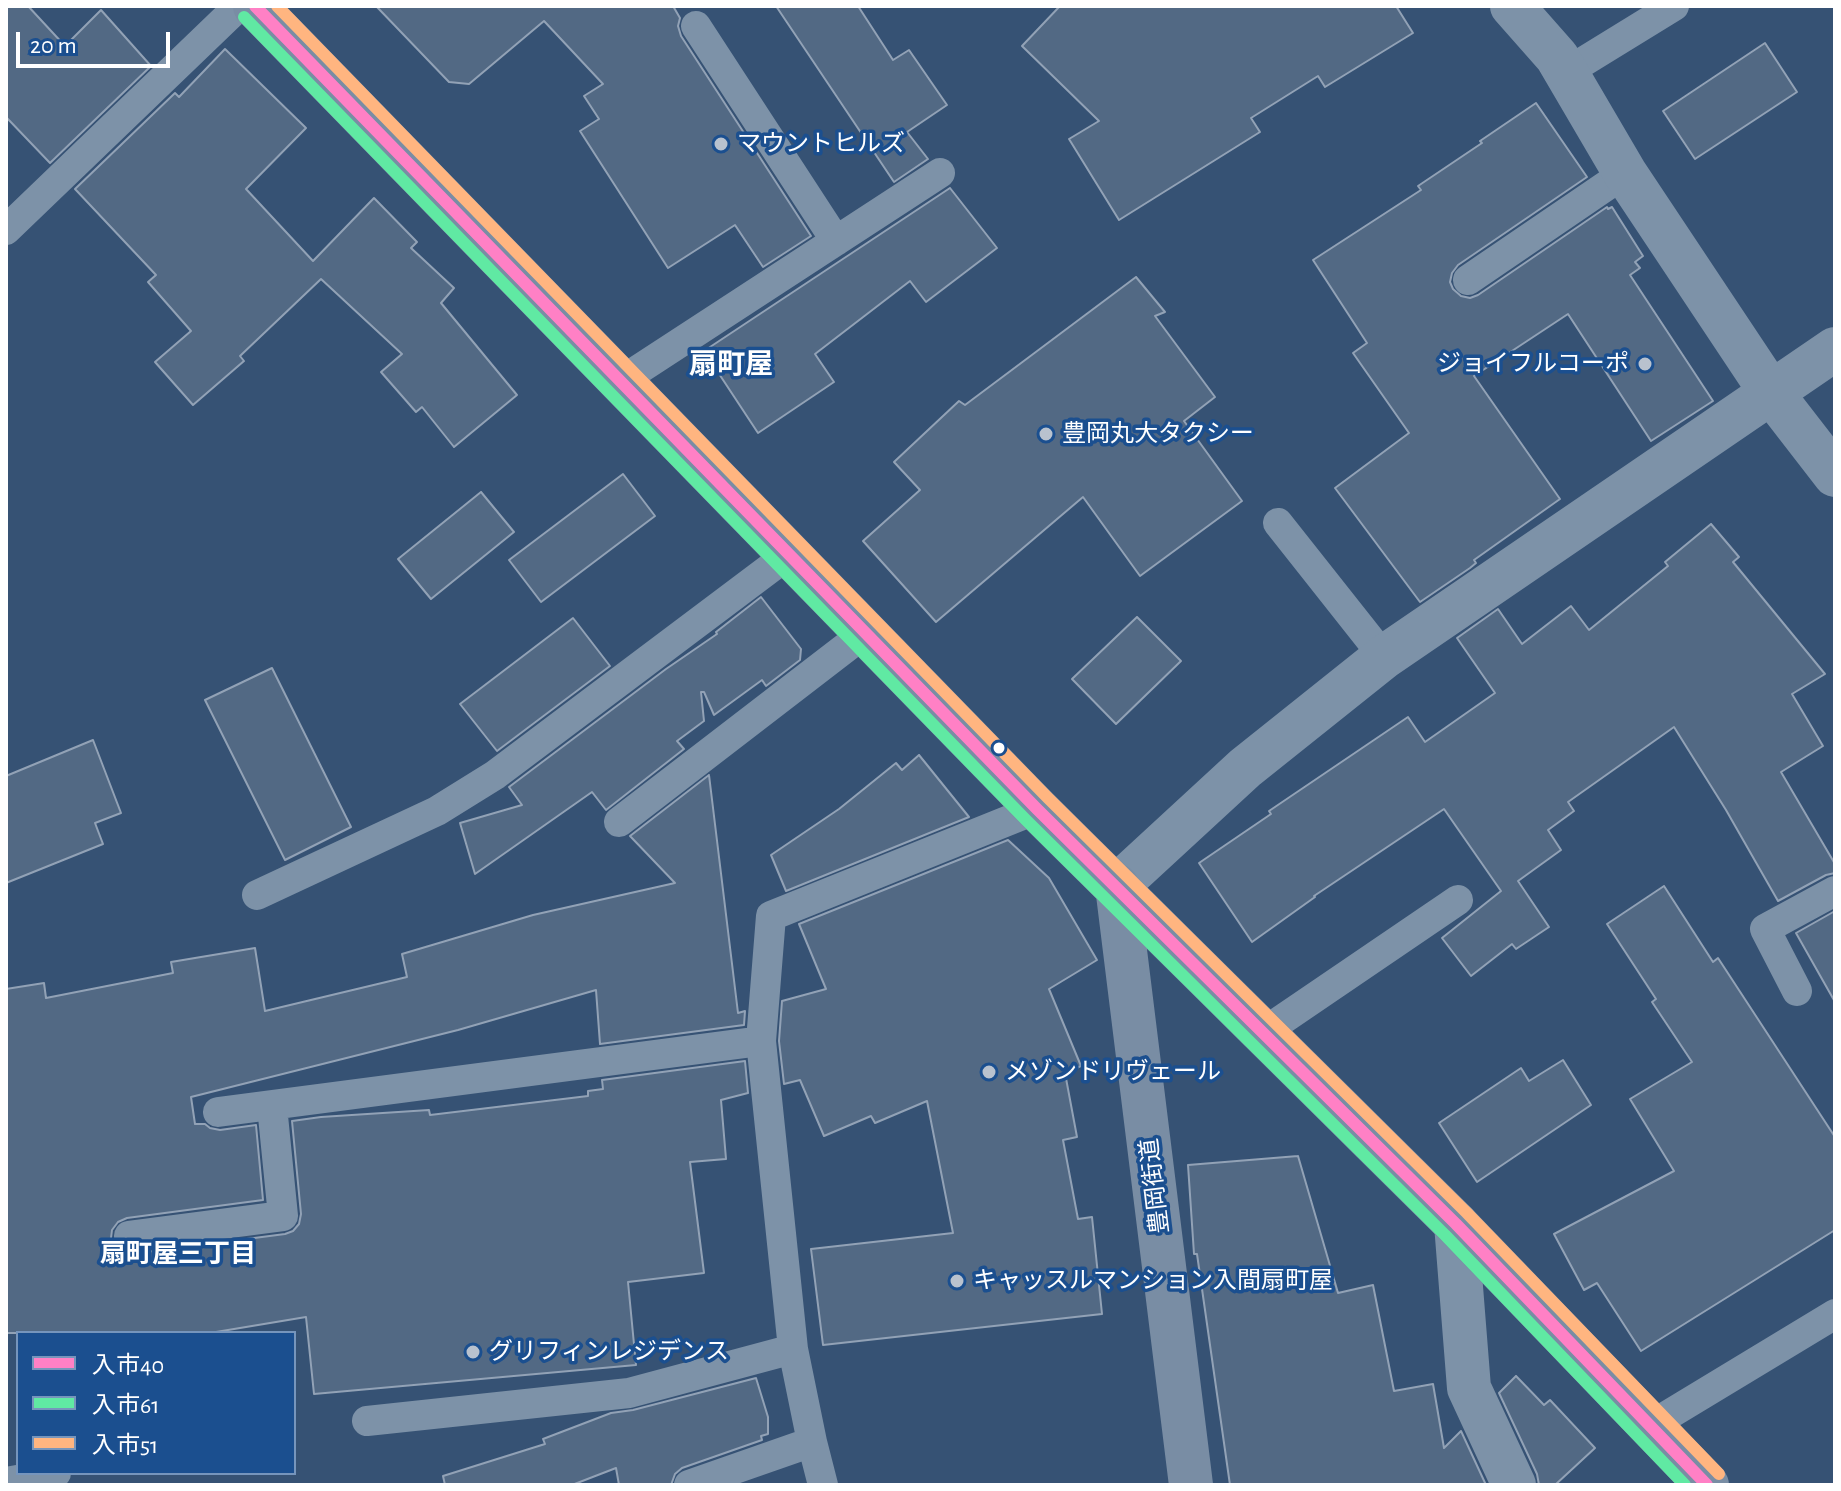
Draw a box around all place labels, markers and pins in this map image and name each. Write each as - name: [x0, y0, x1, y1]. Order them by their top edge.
- place label: マウントヒルズ: [737, 130, 905, 158]
- marker: マウントヒルズ: [712, 135, 730, 153]
- place label: ジョイフルコーポ: [1437, 350, 1629, 378]
- marker: ジョイフルコーポ: [1636, 355, 1654, 373]
- place label: 豊岡丸大タクシー: [1062, 420, 1254, 448]
- marker: 豊岡丸大タクシー: [1037, 425, 1055, 443]
- unlabelled marker: [991, 740, 1007, 756]
- place label: メゾンドリヴェール: [1005, 1058, 1221, 1086]
- marker: メゾンドリヴェール: [980, 1063, 998, 1081]
- place label: キャッスルマンション入間扇町屋: [973, 1267, 1333, 1295]
- marker: キャッスルマンション入間扇町屋: [948, 1272, 966, 1290]
- place label: グリフィンレジデンス: [489, 1338, 729, 1366]
- marker: グリフィンレジデンス: [464, 1343, 482, 1361]

